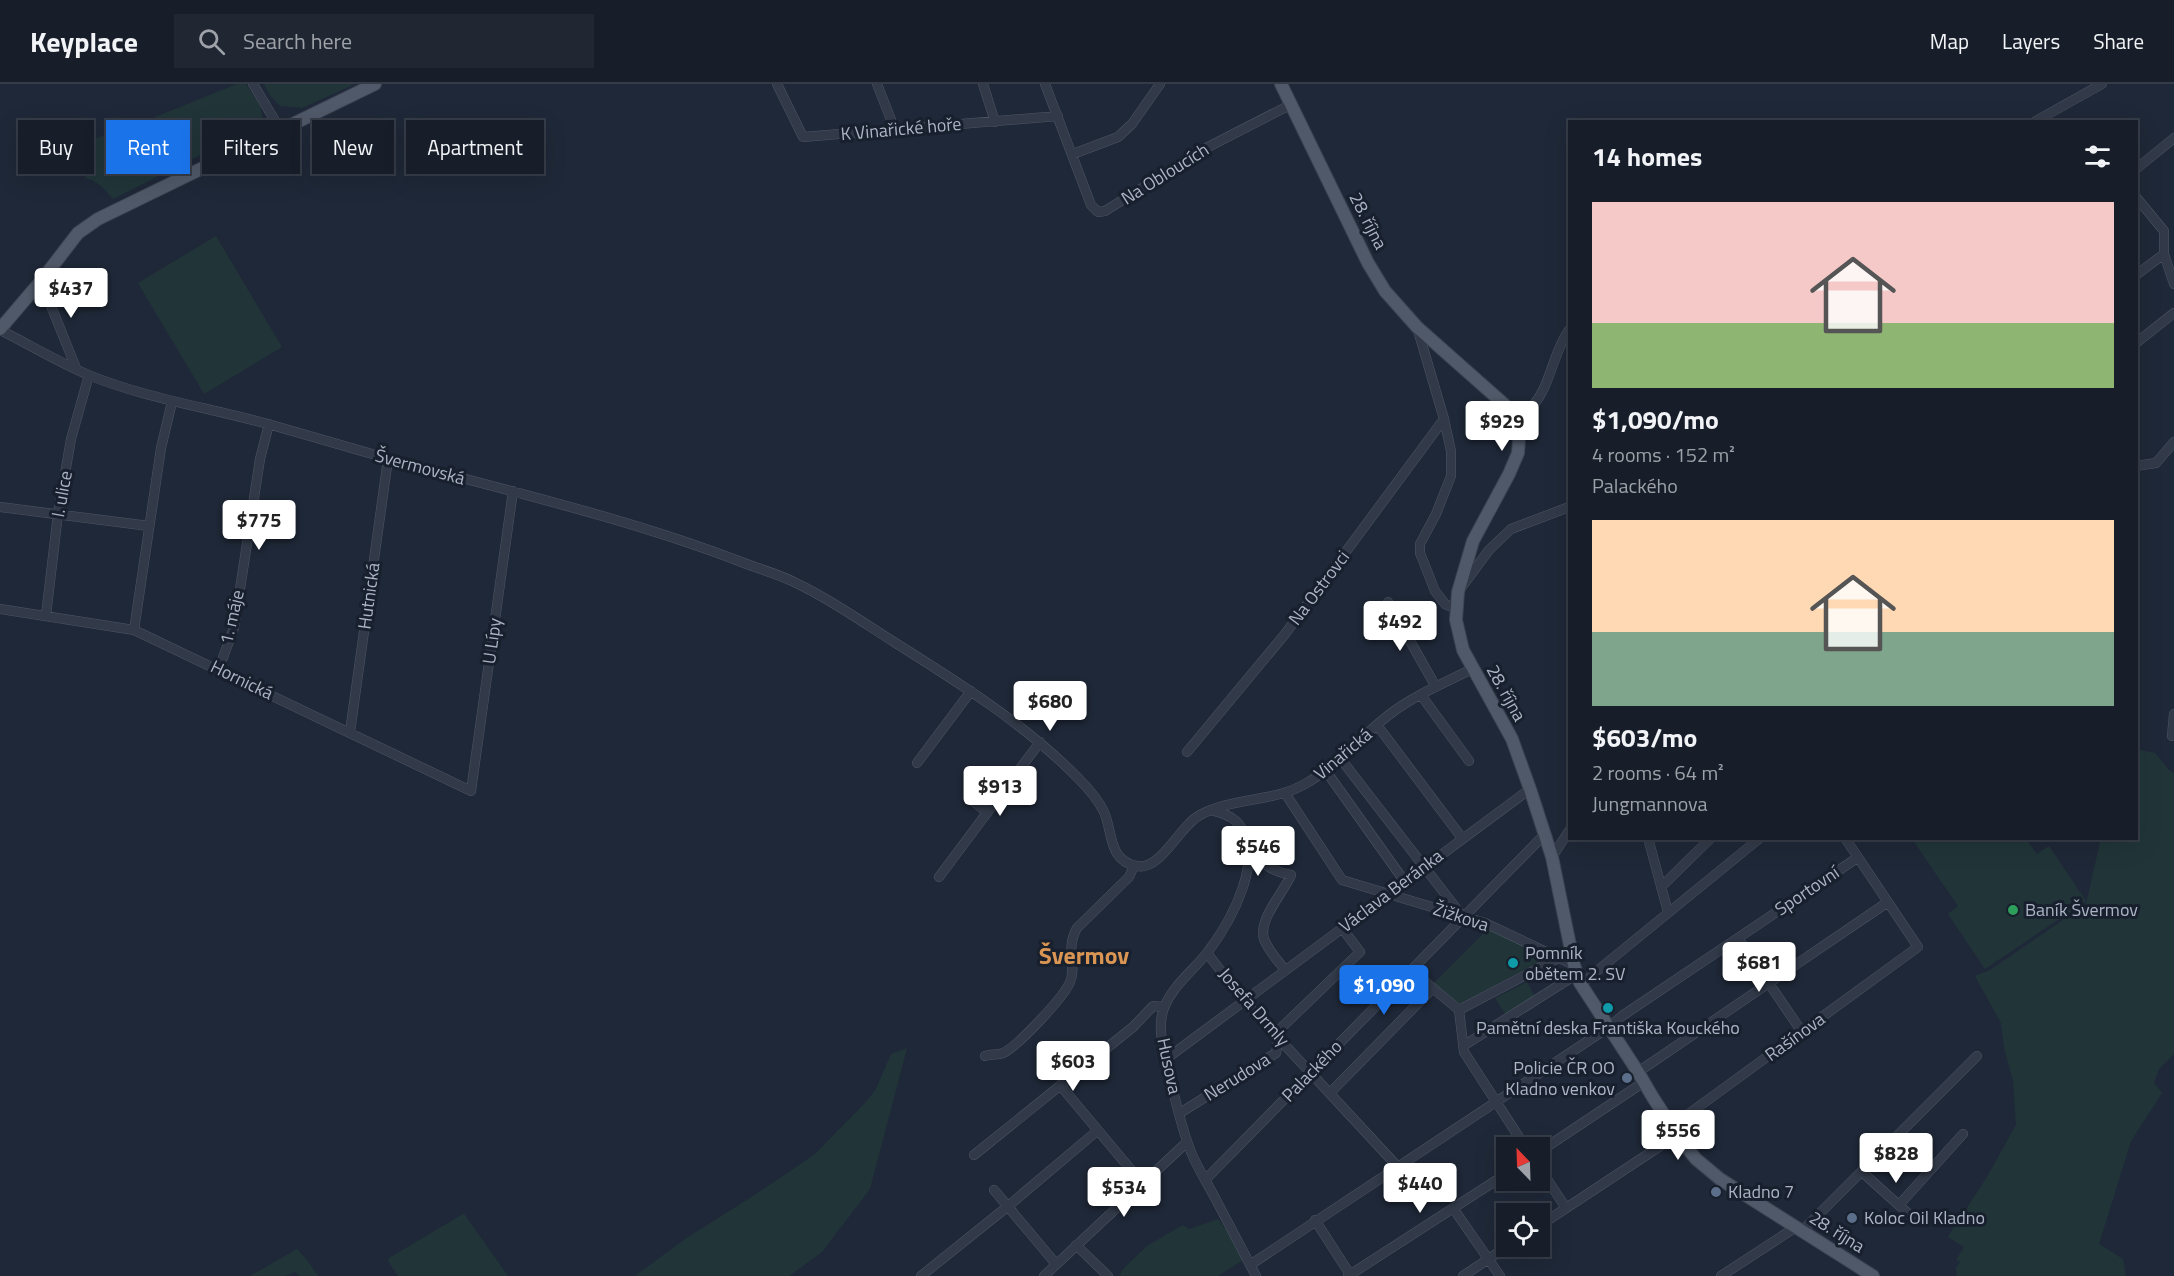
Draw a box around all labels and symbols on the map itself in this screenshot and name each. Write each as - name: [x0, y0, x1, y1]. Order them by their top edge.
- street label: K Vinařické hoře: [839, 110, 962, 147]
- street label: Na Obloucích: [1116, 136, 1214, 211]
- street label: 28. října: [1343, 187, 1394, 254]
- pin: $437: [35, 268, 107, 319]
- pin: $929: [1466, 401, 1538, 452]
- street label: Švermovská: [372, 442, 468, 492]
- street label: I. ulice: [44, 469, 79, 519]
- pin: $775: [223, 500, 295, 551]
- street label: Na Ostrovci: [1282, 545, 1356, 631]
- street label: Hutnická: [350, 561, 387, 631]
- street label: 1. máje: [212, 587, 251, 647]
- pin: $492: [1364, 601, 1436, 652]
- street label: U Lípy: [475, 616, 508, 666]
- street label: Hornická: [206, 653, 278, 706]
- street label: 28. října: [1480, 660, 1533, 726]
- pin: $680: [1014, 681, 1086, 732]
- street label: Vinařická: [1308, 721, 1378, 786]
- pin: $913: [964, 766, 1036, 817]
- pin: $546: [1222, 826, 1294, 877]
- street label: Václava Beránka: [1333, 842, 1448, 939]
- street label: Sportovní: [1769, 858, 1846, 922]
- street label: Žižkova: [1430, 895, 1492, 938]
- place label: Baník Švermov: [2025, 896, 2138, 923]
- marker: Baník Švermov: [2006, 903, 2020, 917]
- district label: Švermov: [1039, 937, 1129, 973]
- place label: Pomník obětem 2. SV: [1525, 939, 1626, 987]
- pin: $681: [1723, 942, 1795, 993]
- marker: Pomník obětem 2. SV: [1506, 956, 1520, 970]
- street label: Josefa Drmly: [1212, 961, 1297, 1052]
- pin: $1,090: [1335, 965, 1433, 1016]
- marker: Pamětní deska Františka Kouckého: [1601, 1001, 1615, 1015]
- street label: Rašínova: [1759, 1005, 1831, 1068]
- place label: Pamětní deska Františka Kouckého: [1476, 1014, 1740, 1041]
- street label: Palackého: [1275, 1033, 1348, 1108]
- street label: Husova: [1150, 1035, 1189, 1097]
- pin: $603: [1037, 1041, 1109, 1092]
- street label: Nerudova: [1198, 1046, 1275, 1107]
- place label: Policie ČR OO Kladno venkov: [1505, 1054, 1615, 1102]
- marker: Policie ČR OO Kladno venkov: [1620, 1071, 1634, 1085]
- pin: $556: [1642, 1110, 1714, 1161]
- pin: $828: [1860, 1133, 1932, 1184]
- north arrow: [1496, 1137, 1550, 1191]
- pin: $440: [1384, 1163, 1456, 1214]
- pin: $534: [1088, 1167, 1160, 1218]
- place label: Kladno 7: [1728, 1178, 1794, 1205]
- marker: Kladno 7: [1709, 1185, 1723, 1199]
- street label: 28. října: [1804, 1204, 1870, 1259]
- place label: Koloc Oil Kladno: [1864, 1204, 1985, 1231]
- marker: Koloc Oil Kladno: [1845, 1211, 1859, 1225]

